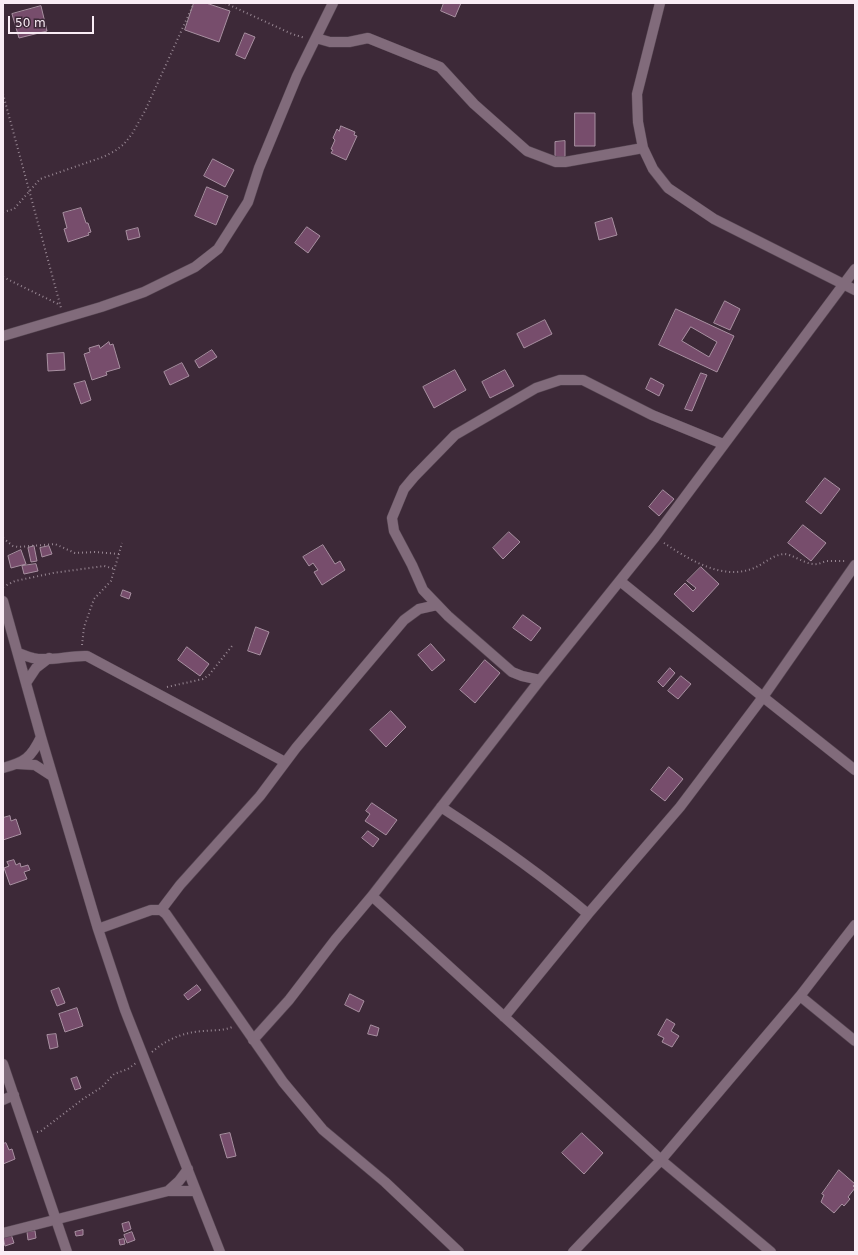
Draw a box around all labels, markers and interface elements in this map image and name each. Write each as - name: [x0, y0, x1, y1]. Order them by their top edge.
- scale bar: [10, 8, 96, 34]
- text: 50 m: [15, 16, 46, 30]

